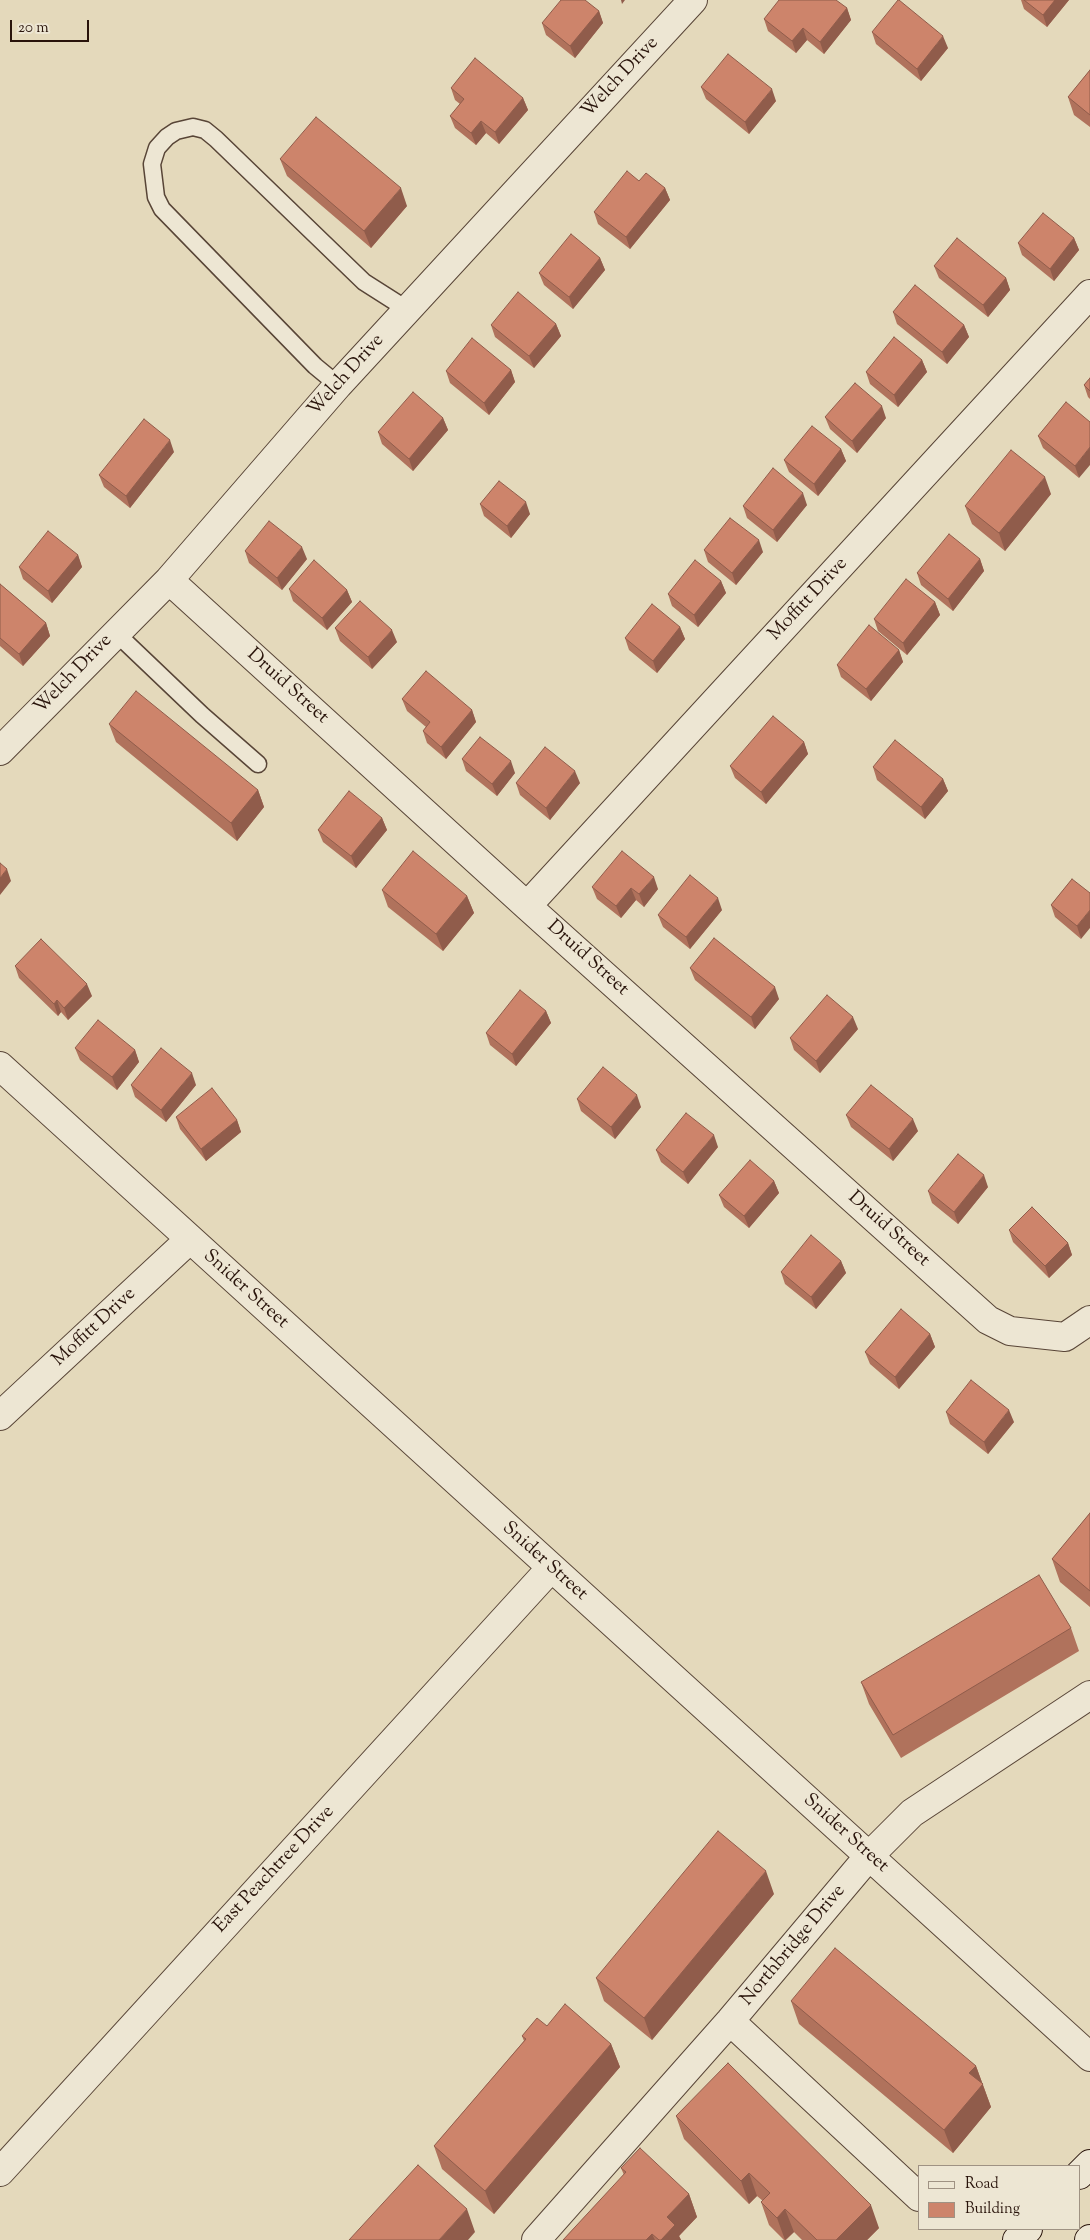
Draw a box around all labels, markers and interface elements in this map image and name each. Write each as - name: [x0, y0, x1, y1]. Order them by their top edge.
- scale bar: [12, 10, 91, 42]
- text: 20 m: [18, 18, 49, 39]
- street label: Welch Drive: [578, 33, 664, 123]
- street label: Welch Drive: [304, 330, 390, 422]
- street label: Moffitt Drive: [765, 554, 853, 646]
- street label: Welch Drive: [30, 630, 118, 720]
- street label: Druid Street: [241, 644, 333, 730]
- street label: Druid Street: [541, 916, 633, 1002]
- street label: Druid Street: [842, 1187, 934, 1273]
- street label: Snider Street: [197, 1246, 293, 1334]
- street label: Moffitt Drive: [49, 1284, 141, 1372]
- street label: Snider Street: [496, 1518, 592, 1606]
- street label: Snider Street: [797, 1790, 893, 1878]
- street label: East Peachtree Drive: [210, 1802, 340, 1938]
- street label: Northbridge Drive: [737, 1881, 851, 2011]
- legend: [918, 2165, 1080, 2230]
- text: Road: [965, 2174, 999, 2195]
- text: Building: [965, 2199, 1020, 2220]

